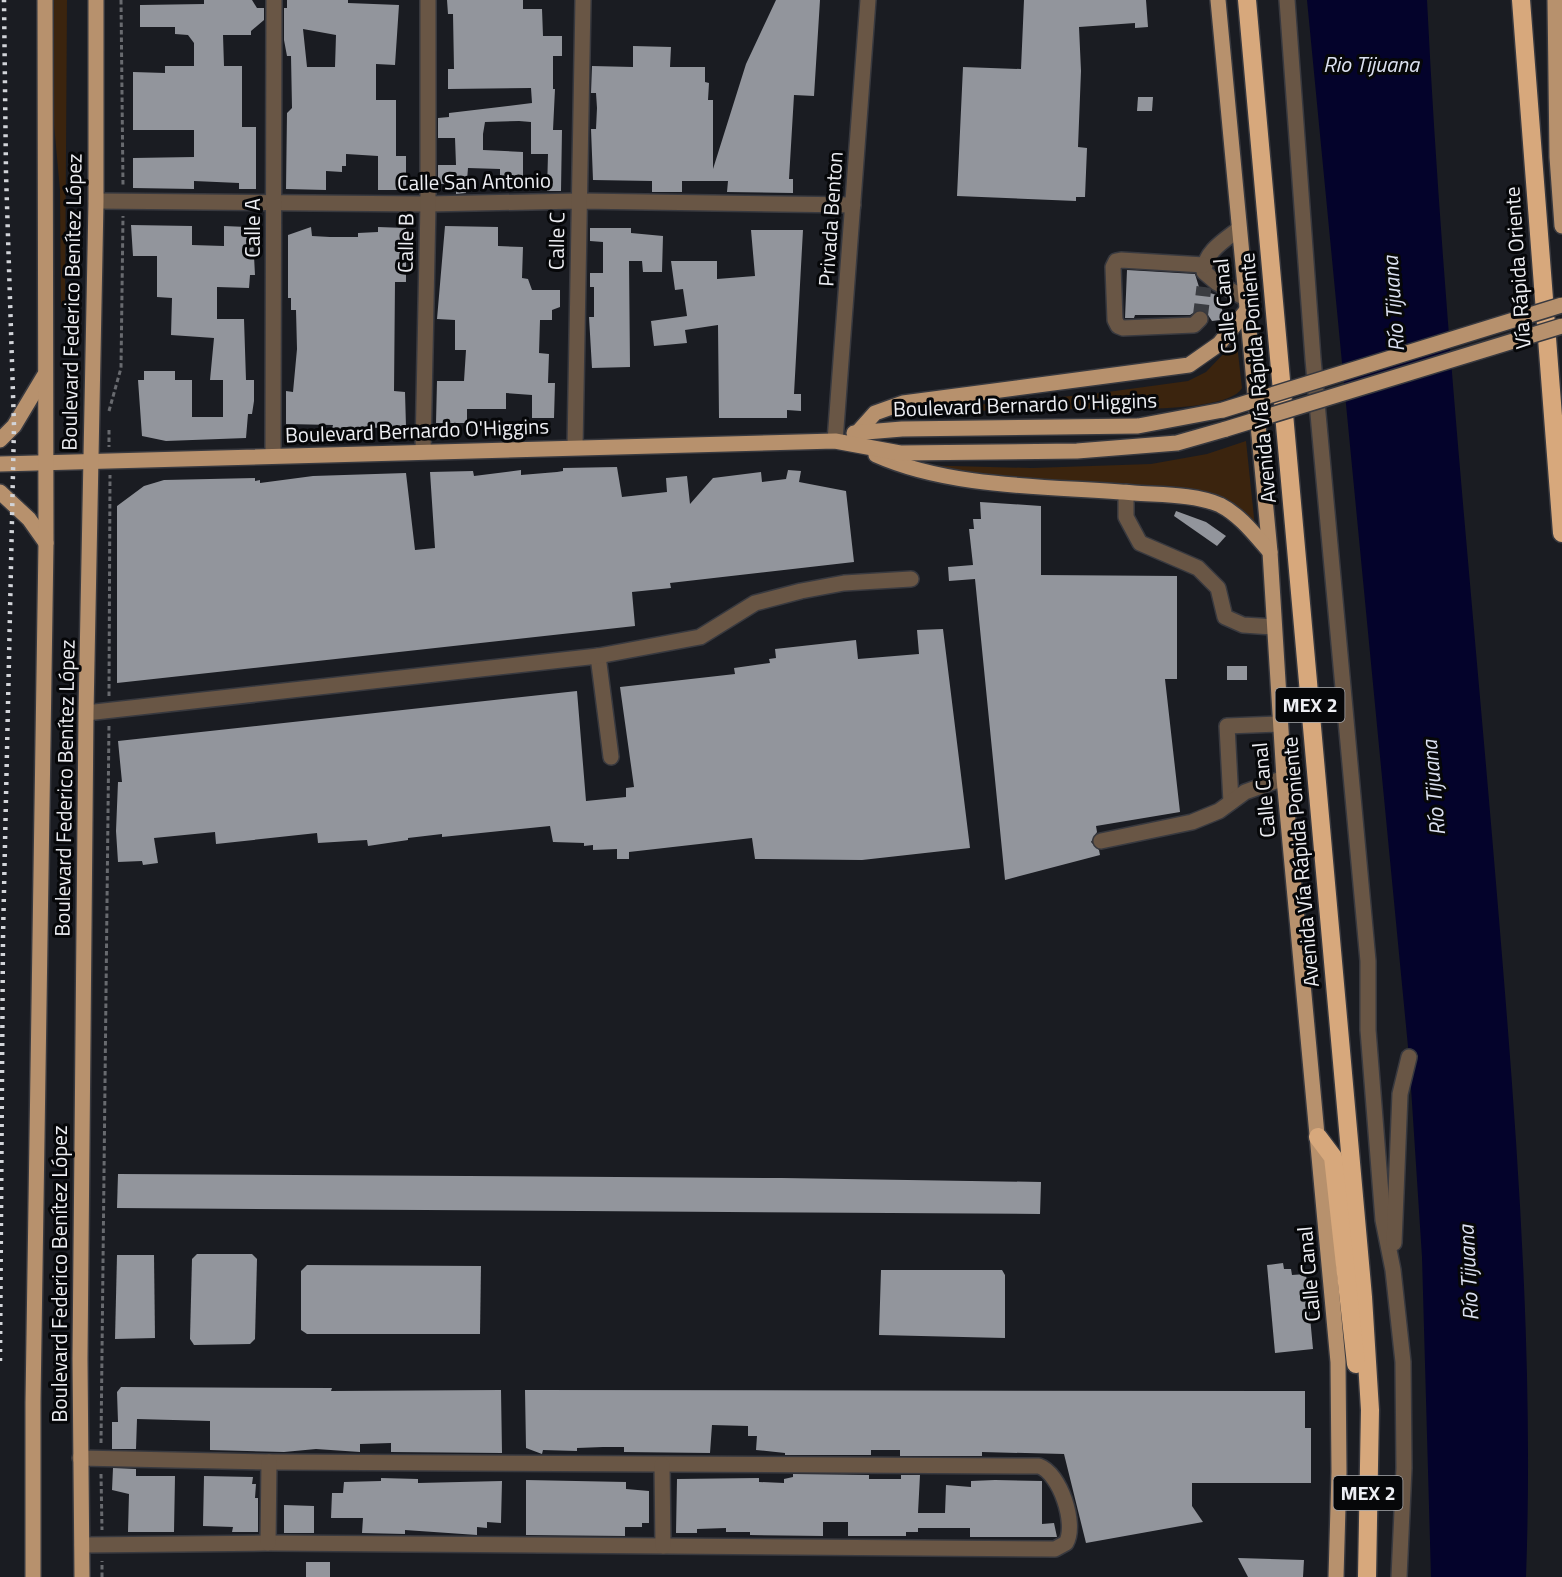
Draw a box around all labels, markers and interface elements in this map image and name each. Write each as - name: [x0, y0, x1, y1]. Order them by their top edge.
- water label: Rio Tijuana: [1323, 47, 1421, 81]
- street label: Privada Benton: [809, 150, 851, 288]
- street label: Boulevard Federico Benítez López: [52, 153, 90, 451]
- street label: Calle San Antonio: [397, 164, 551, 198]
- street label: Vía Rápida Oriente: [1495, 186, 1539, 350]
- street label: Calle A: [236, 198, 268, 258]
- street label: Calle C: [539, 212, 573, 270]
- street label: Calle B: [388, 213, 422, 273]
- street label: Avenida Vía Rápida Poniente: [1230, 252, 1284, 505]
- water label: Río Tijuana: [1373, 253, 1413, 353]
- street label: Calle Canal: [1204, 257, 1244, 355]
- street label: Boulevard Bernardo O'Higgins: [892, 383, 1158, 425]
- street label: Boulevard Bernardo O'Higgins: [284, 409, 550, 451]
- street label: Boulevard Federico Benítez López: [45, 639, 83, 937]
- road number: MEX 2: [1276, 688, 1344, 722]
- street label: Avenida Vía Rápida Poniente: [1273, 736, 1327, 989]
- water label: Río Tijuana: [1412, 737, 1454, 837]
- street label: Calle Canal: [1243, 741, 1283, 839]
- street label: Boulevard Federico Benítez López: [43, 1125, 75, 1423]
- water label: Río Tijuana: [1448, 1222, 1487, 1322]
- street label: Calle Canal: [1288, 1225, 1328, 1323]
- road number: MEX 2: [1334, 1476, 1402, 1510]

